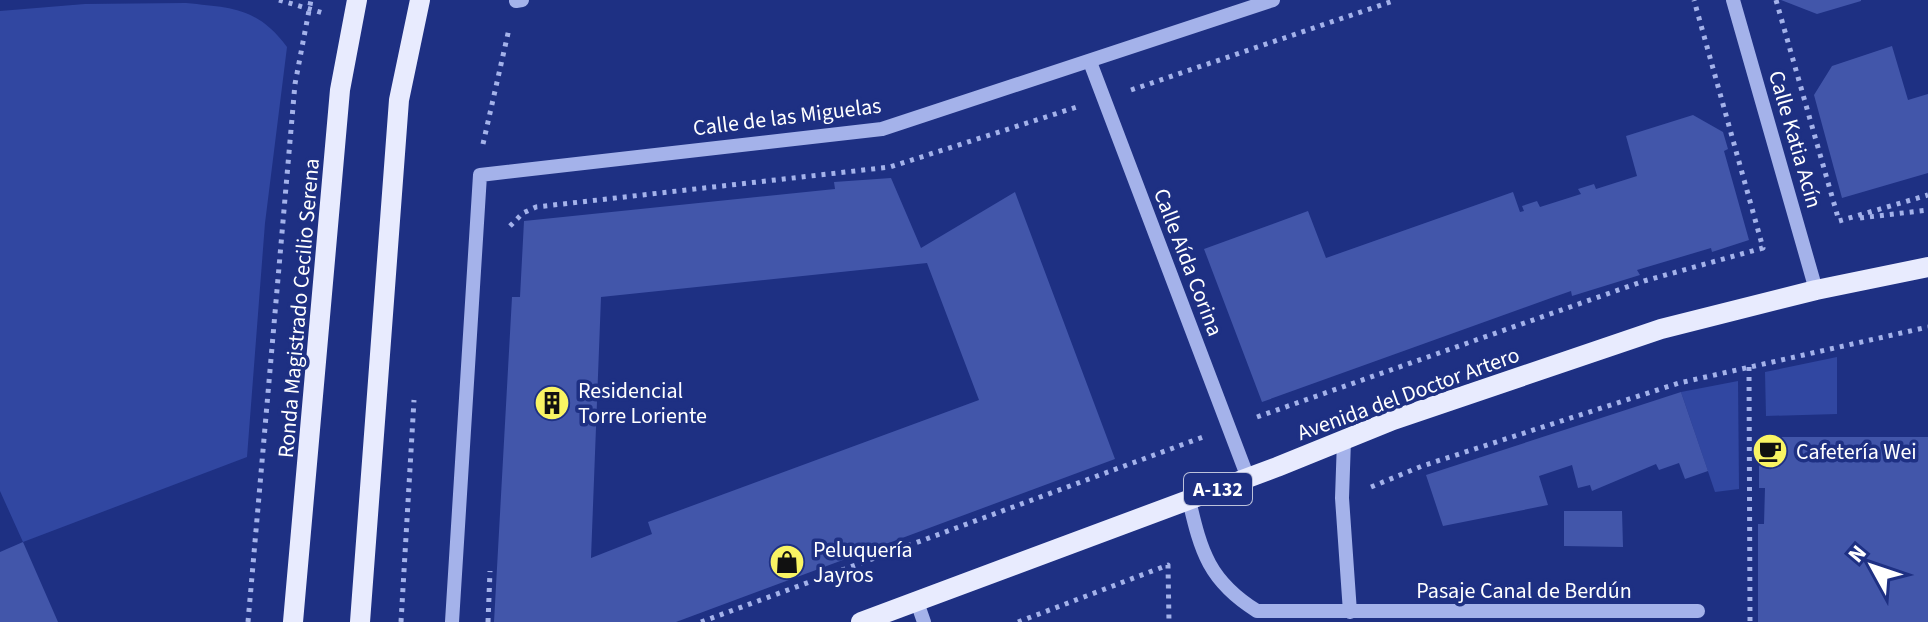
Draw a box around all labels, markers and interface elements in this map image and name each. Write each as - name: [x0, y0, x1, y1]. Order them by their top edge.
- street label: Calle Katia Acín: [1760, 67, 1830, 212]
- street label: Calle de las Miguelas: [691, 90, 883, 144]
- street label: Ronda Magistrado Cecilio Serena: [270, 157, 328, 459]
- street label: Calle Aída Corina: [1145, 184, 1231, 341]
- street label: Avenida del Doctor Artero: [1293, 339, 1524, 449]
- place label: Residencial Torre Loriente: [578, 375, 707, 432]
- building icon: Residencial Torre Loriente: [533, 384, 571, 422]
- cafe icon: Cafetería Wei: [1751, 432, 1789, 470]
- place label: Cafetería Wei: [1796, 436, 1917, 468]
- road number: A-132: [1184, 473, 1252, 505]
- north arrow: [1832, 526, 1912, 606]
- place label: Peluquería Jayros: [813, 534, 913, 591]
- text: N: [1840, 538, 1874, 570]
- shop icon: Peluquería Jayros: [768, 543, 806, 581]
- street label: Pasaje Canal de Berdún: [1416, 575, 1632, 607]

